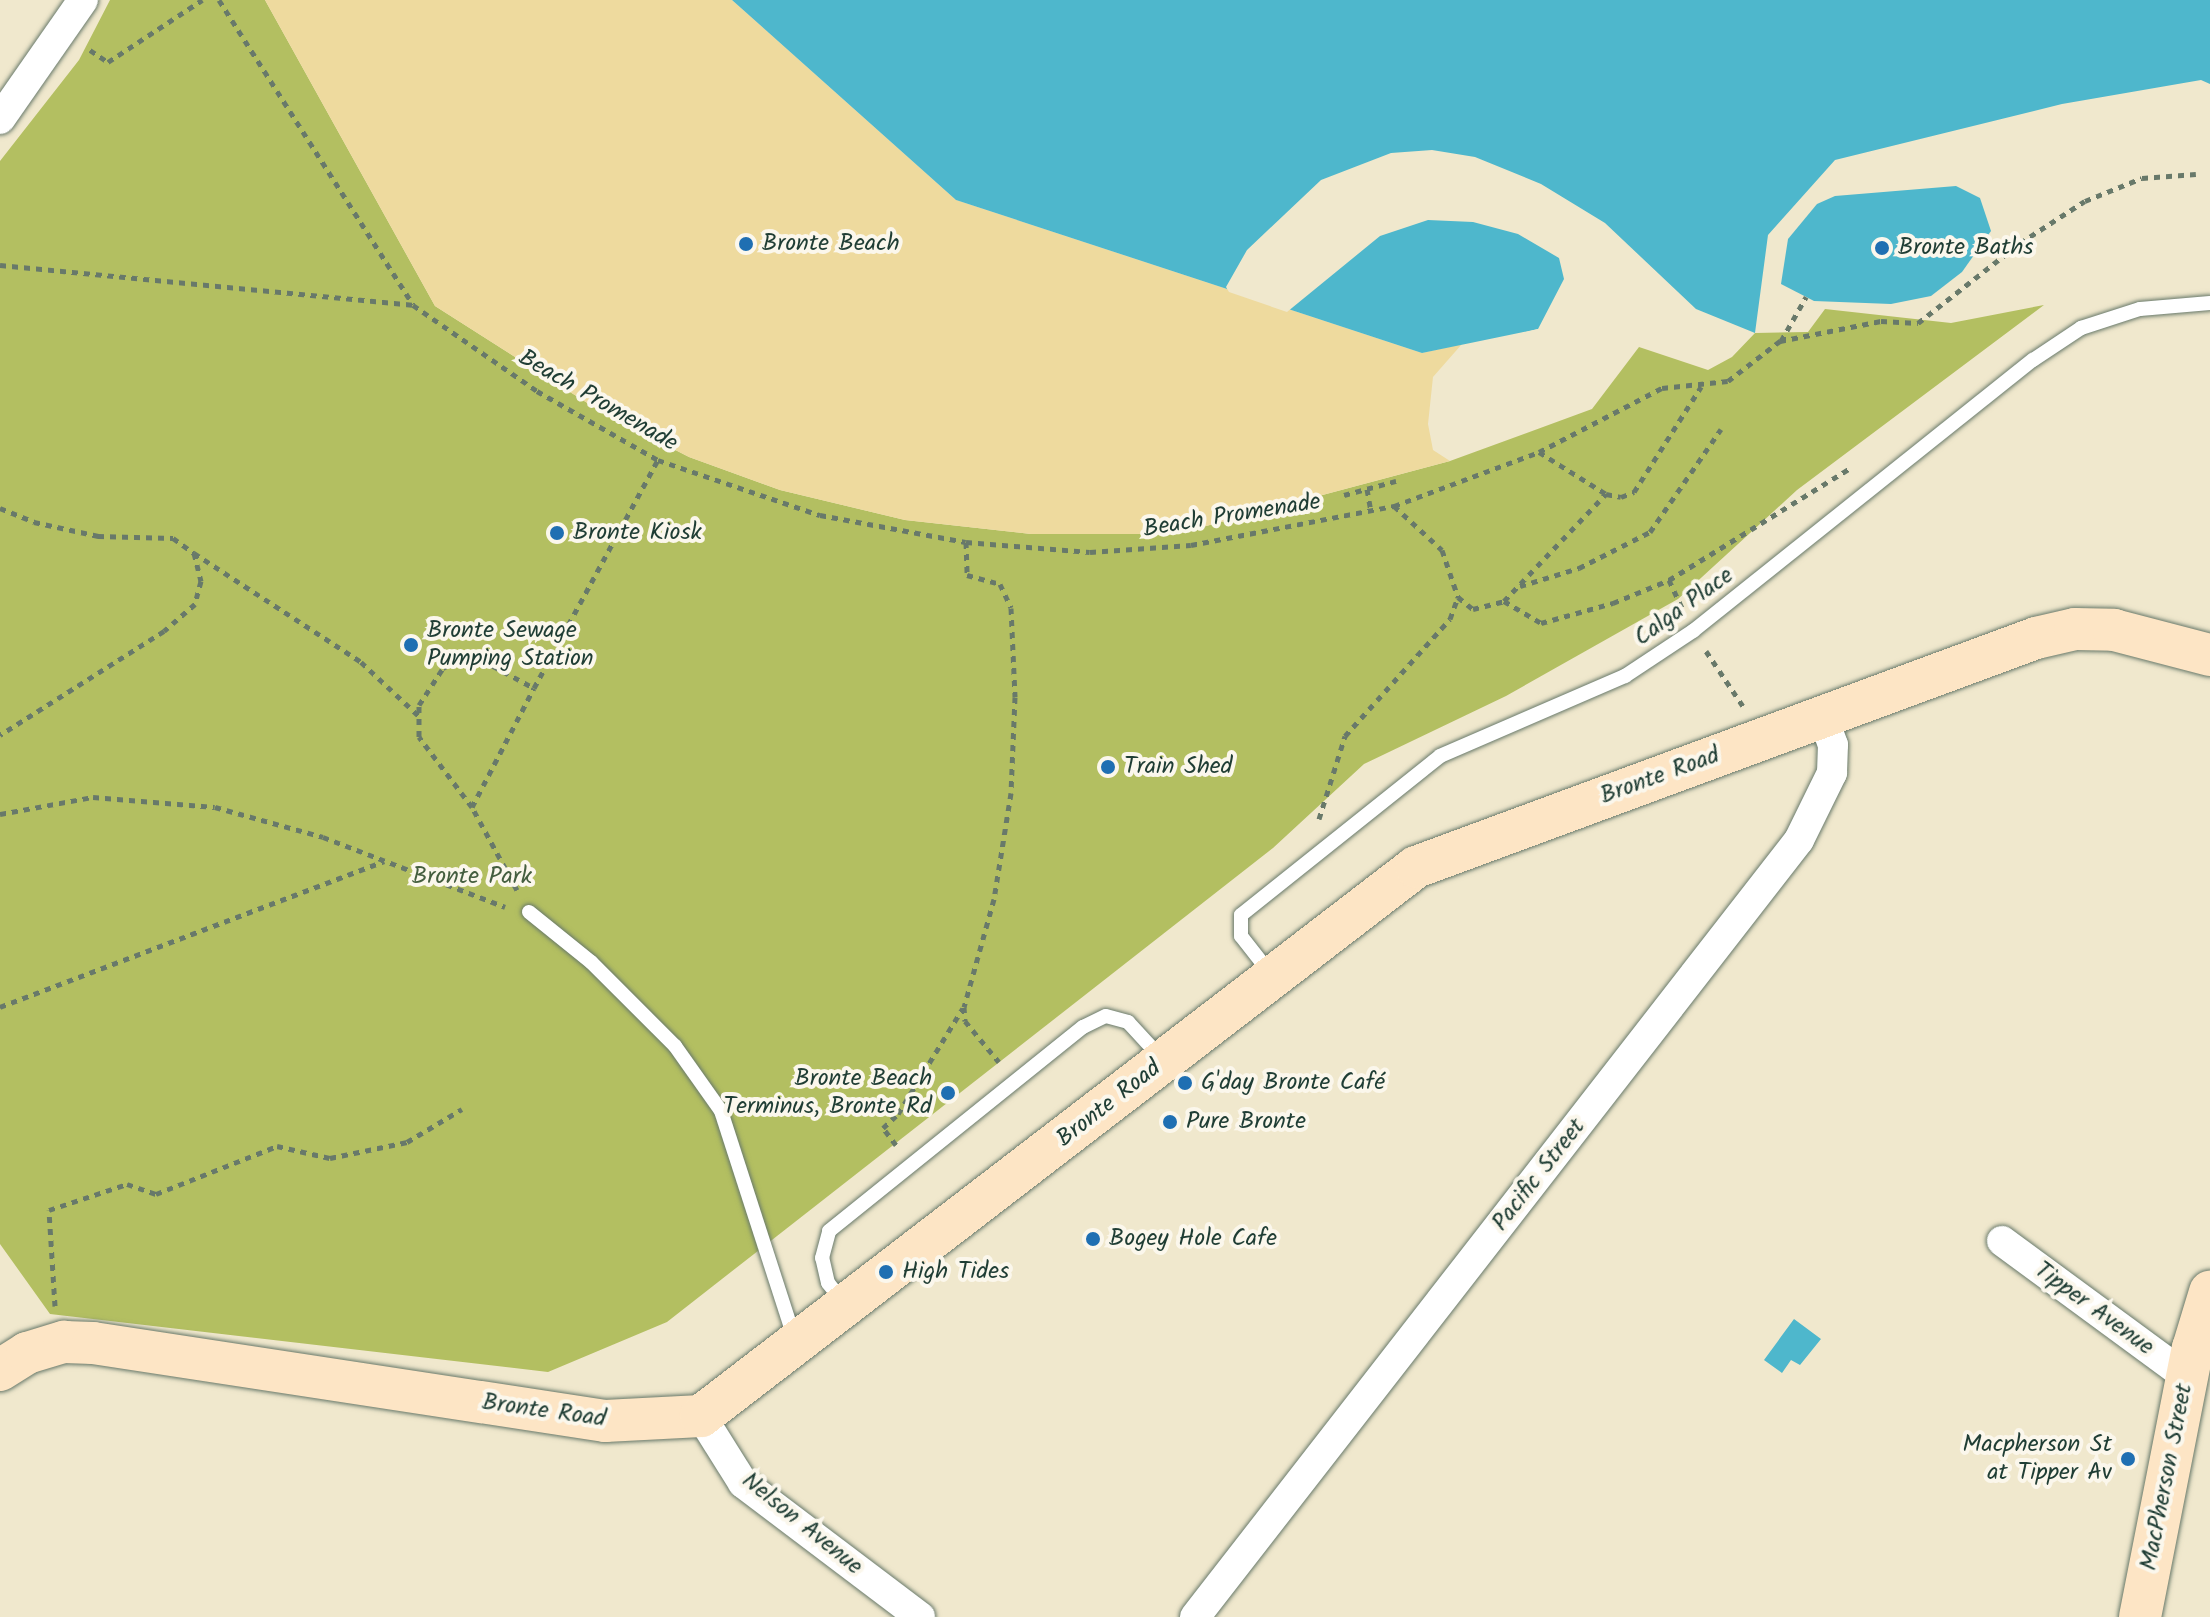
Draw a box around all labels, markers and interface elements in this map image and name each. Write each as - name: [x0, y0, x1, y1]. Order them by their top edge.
- place label: Bronte Beach: [762, 230, 899, 258]
- place label: Bronte Baths: [1898, 234, 2034, 262]
- marker: Bronte Beach: [737, 235, 755, 253]
- marker: Bronte Baths: [1873, 239, 1891, 257]
- street label: Beach Promenade: [513, 344, 683, 458]
- street label: Beach Promenade: [1141, 488, 1323, 544]
- place label: Bronte Kiosk: [573, 519, 702, 547]
- marker: Bronte Kiosk: [548, 524, 566, 542]
- street label: Calga Place: [1629, 561, 1739, 653]
- place label: Bronte Sewage Pumping Station: [427, 617, 594, 673]
- marker: Bronte Sewage Pumping Station: [402, 636, 420, 654]
- street label: Bronte Road: [1596, 741, 1724, 811]
- place label: Train Shed: [1124, 753, 1233, 781]
- marker: Train Shed: [1099, 758, 1117, 776]
- park label: Bronte Park: [412, 863, 532, 891]
- street label: Bronte Road: [1051, 1054, 1167, 1154]
- place label: Bronte Beach Terminus, Bronte Rd: [723, 1065, 932, 1121]
- place label: G'day Bronte Café: [1201, 1069, 1385, 1097]
- marker: G'day Bronte Café: [1176, 1074, 1194, 1092]
- marker: Bronte Beach Terminus, Bronte Rd: [939, 1084, 957, 1102]
- place label: Pure Bronte: [1186, 1108, 1306, 1136]
- marker: Pure Bronte: [1161, 1113, 1179, 1131]
- street label: Pacific Street: [1486, 1113, 1592, 1237]
- place label: Bogey Hole Cafe: [1109, 1225, 1277, 1253]
- marker: Bogey Hole Cafe: [1084, 1230, 1102, 1248]
- street label: Tipper Avenue: [2029, 1256, 2159, 1362]
- place label: High Tides: [902, 1258, 1009, 1286]
- marker: High Tides: [877, 1263, 895, 1281]
- street label: MacPherson Street: [2135, 1381, 2199, 1573]
- street label: Bronte Road: [480, 1388, 608, 1434]
- place label: Macpherson St at Tipper Av: [1963, 1431, 2112, 1487]
- marker: Macpherson St at Tipper Av: [2119, 1450, 2137, 1468]
- street label: Nelson Avenue: [736, 1467, 868, 1581]

